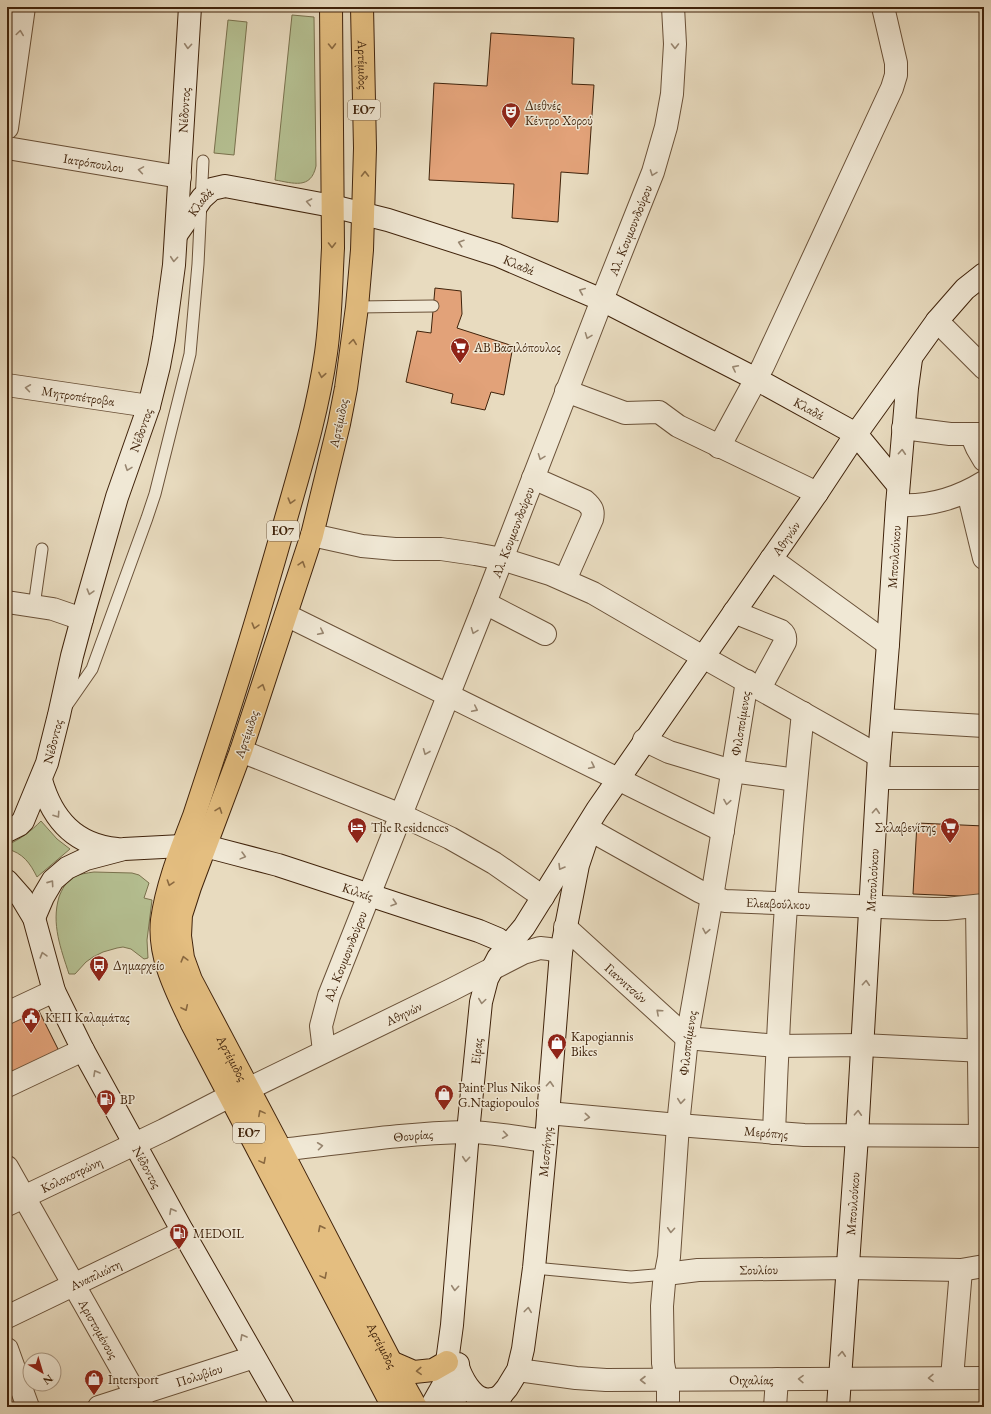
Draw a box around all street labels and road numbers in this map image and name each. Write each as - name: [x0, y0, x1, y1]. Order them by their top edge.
- street label: Αρτέμιδος: [354, 39, 372, 90]
- street label: Νέδοντος: [174, 86, 194, 133]
- road number: ΕΟ7: [348, 100, 380, 120]
- street label: Ιατρόπουλου: [62, 150, 126, 177]
- street label: Αλ. Κουμουνδούρου: [604, 182, 656, 279]
- street label: Κλαδά: [184, 184, 217, 220]
- street label: Κλαδά: [501, 251, 537, 279]
- street label: Μητροπέτροβα: [41, 382, 116, 410]
- street label: Κλαδά: [791, 393, 827, 424]
- street label: Αρτέμιδος: [325, 397, 352, 450]
- street label: Νέδοντος: [125, 405, 157, 454]
- street label: Αλ. Κουμουνδούρου: [487, 484, 538, 581]
- street label: Αθηνών: [768, 518, 804, 560]
- road number: ΕΟ7: [267, 521, 299, 541]
- street label: Μπουλούκου: [884, 524, 905, 589]
- street label: Φιλοποίμενος: [727, 689, 754, 757]
- street label: Αρτέμιδος: [230, 708, 263, 761]
- street label: Νέδοντος: [39, 717, 67, 766]
- street label: Μπουλούκου: [862, 848, 883, 912]
- street label: Κιλκίς: [340, 879, 376, 905]
- street label: Ελεαβούλκου: [746, 894, 811, 913]
- street label: Αλ. Κουμουνδούρου: [320, 908, 371, 1004]
- street label: Γιαννιτσών: [601, 959, 651, 1007]
- street label: Αθηνών: [382, 998, 425, 1030]
- street label: Φιλοποίμενος: [675, 1009, 701, 1076]
- street label: Αρτέμιδος: [212, 1032, 251, 1085]
- street label: Είρας: [467, 1037, 486, 1065]
- street label: Μερόπης: [743, 1122, 789, 1143]
- road number: ΕΟ7: [233, 1123, 265, 1143]
- street label: Θουρίας: [392, 1125, 434, 1146]
- street label: Μεσσήνης: [535, 1126, 556, 1178]
- street label: Νέδοντος: [128, 1143, 166, 1192]
- street label: Κολοκοτρώνη: [38, 1153, 105, 1197]
- street label: Μπουλούκου: [842, 1171, 863, 1236]
- street label: Αναπλιώτη: [66, 1255, 124, 1295]
- street label: Σουλίου: [739, 1261, 779, 1278]
- street label: Αριστομένους: [74, 1295, 122, 1363]
- street label: Αρτέμιδος: [362, 1319, 401, 1372]
- street label: Πολυβίου: [173, 1360, 225, 1391]
- street label: Οιχαλίας: [729, 1371, 774, 1388]

